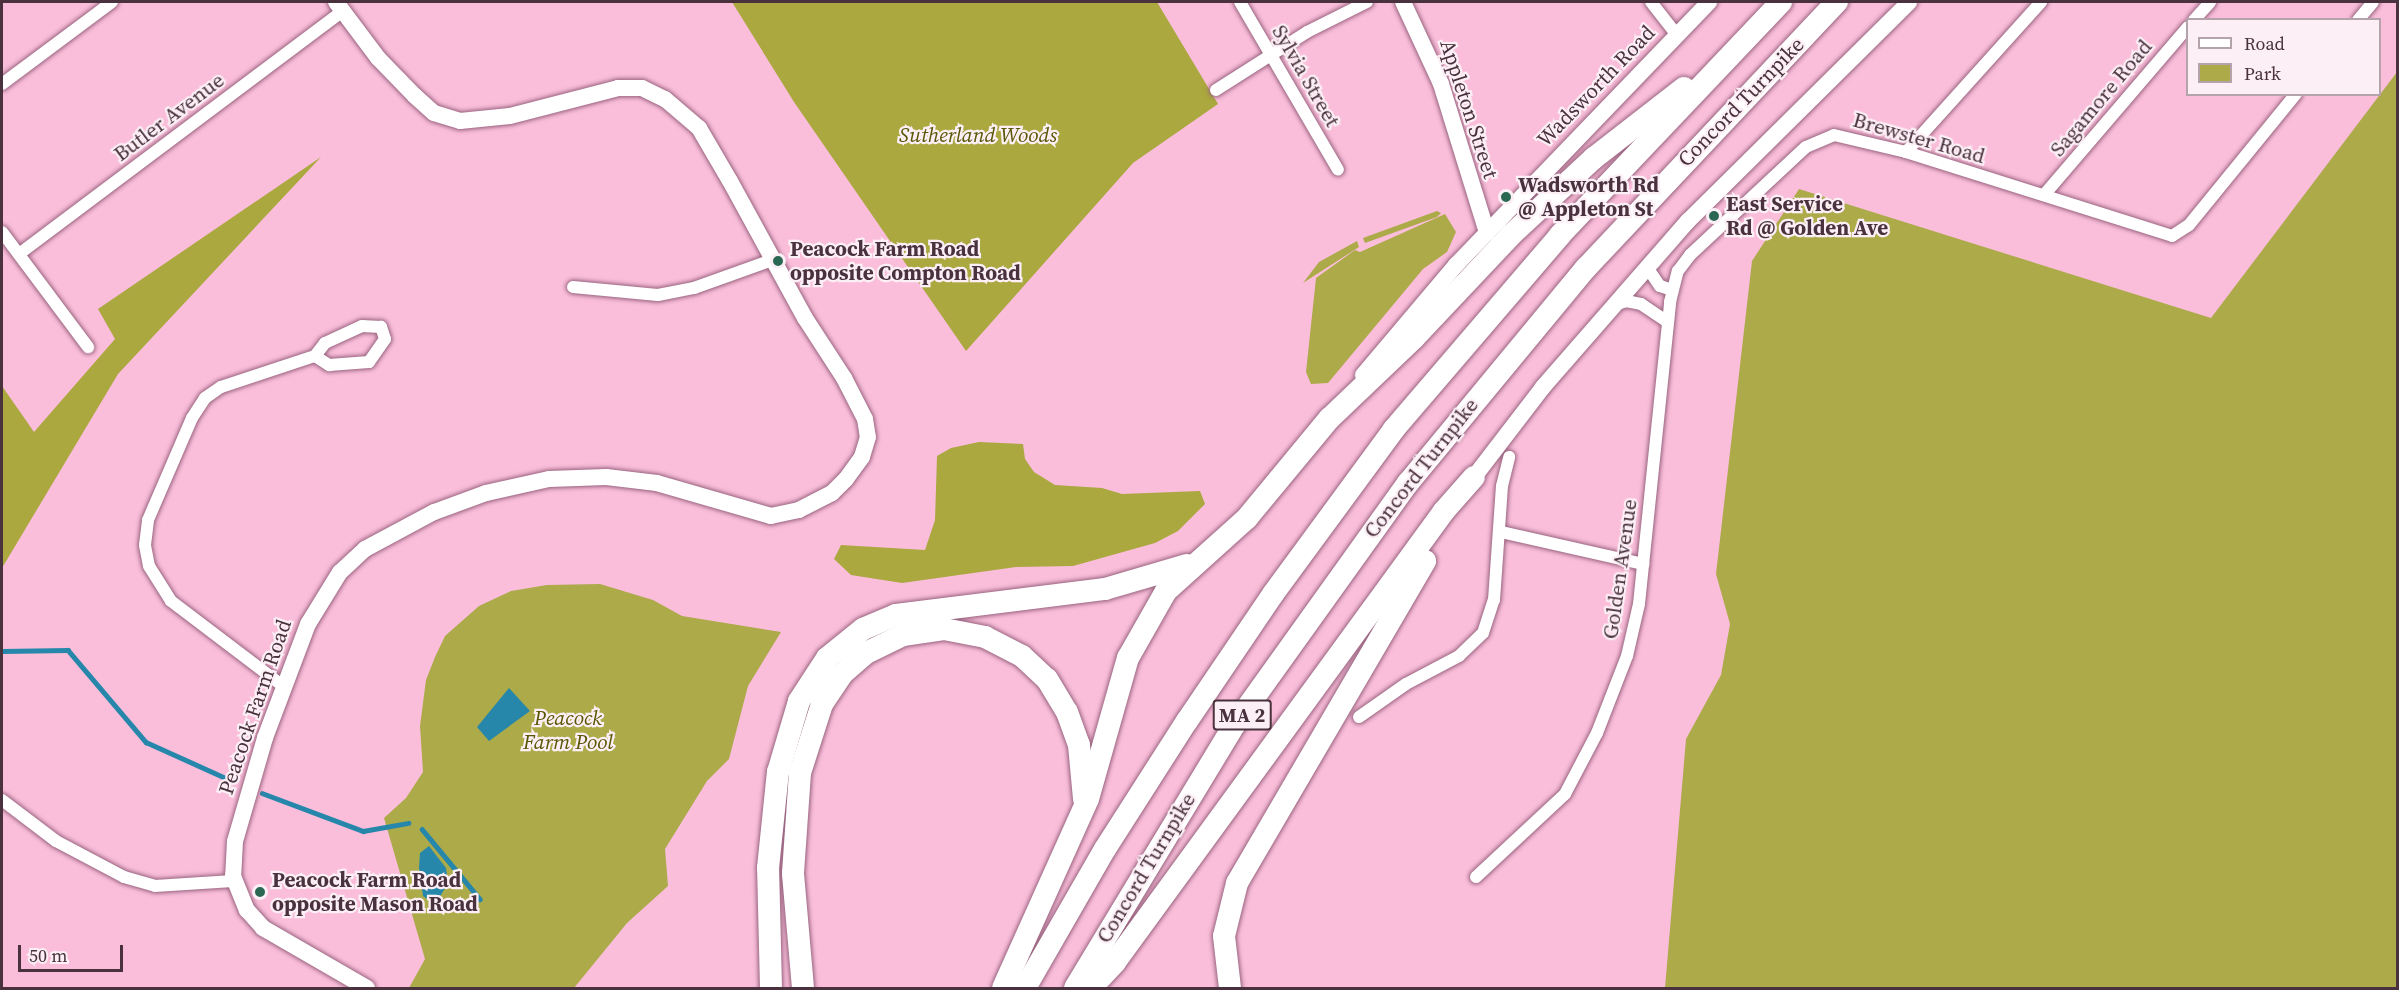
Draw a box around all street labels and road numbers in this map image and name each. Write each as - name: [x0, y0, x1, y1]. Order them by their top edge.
- street label: Wadsworth Road: [1532, 20, 1660, 152]
- street label: Sylvia Street: [1267, 21, 1345, 131]
- street label: Concord Turnpike: [1673, 32, 1809, 172]
- street label: Sagamore Road: [2045, 35, 2157, 161]
- street label: Appleton Street: [1435, 36, 1503, 182]
- street label: Butler Avenue: [109, 67, 229, 167]
- street label: Brewster Road: [1850, 107, 1988, 169]
- street label: Concord Turnpike: [1358, 393, 1484, 543]
- street label: Golden Avenue: [1598, 497, 1642, 641]
- street label: Peacock Farm Road: [213, 616, 297, 798]
- road number: MA 2: [1212, 698, 1272, 732]
- street label: Concord Turnpike: [1091, 788, 1201, 948]

